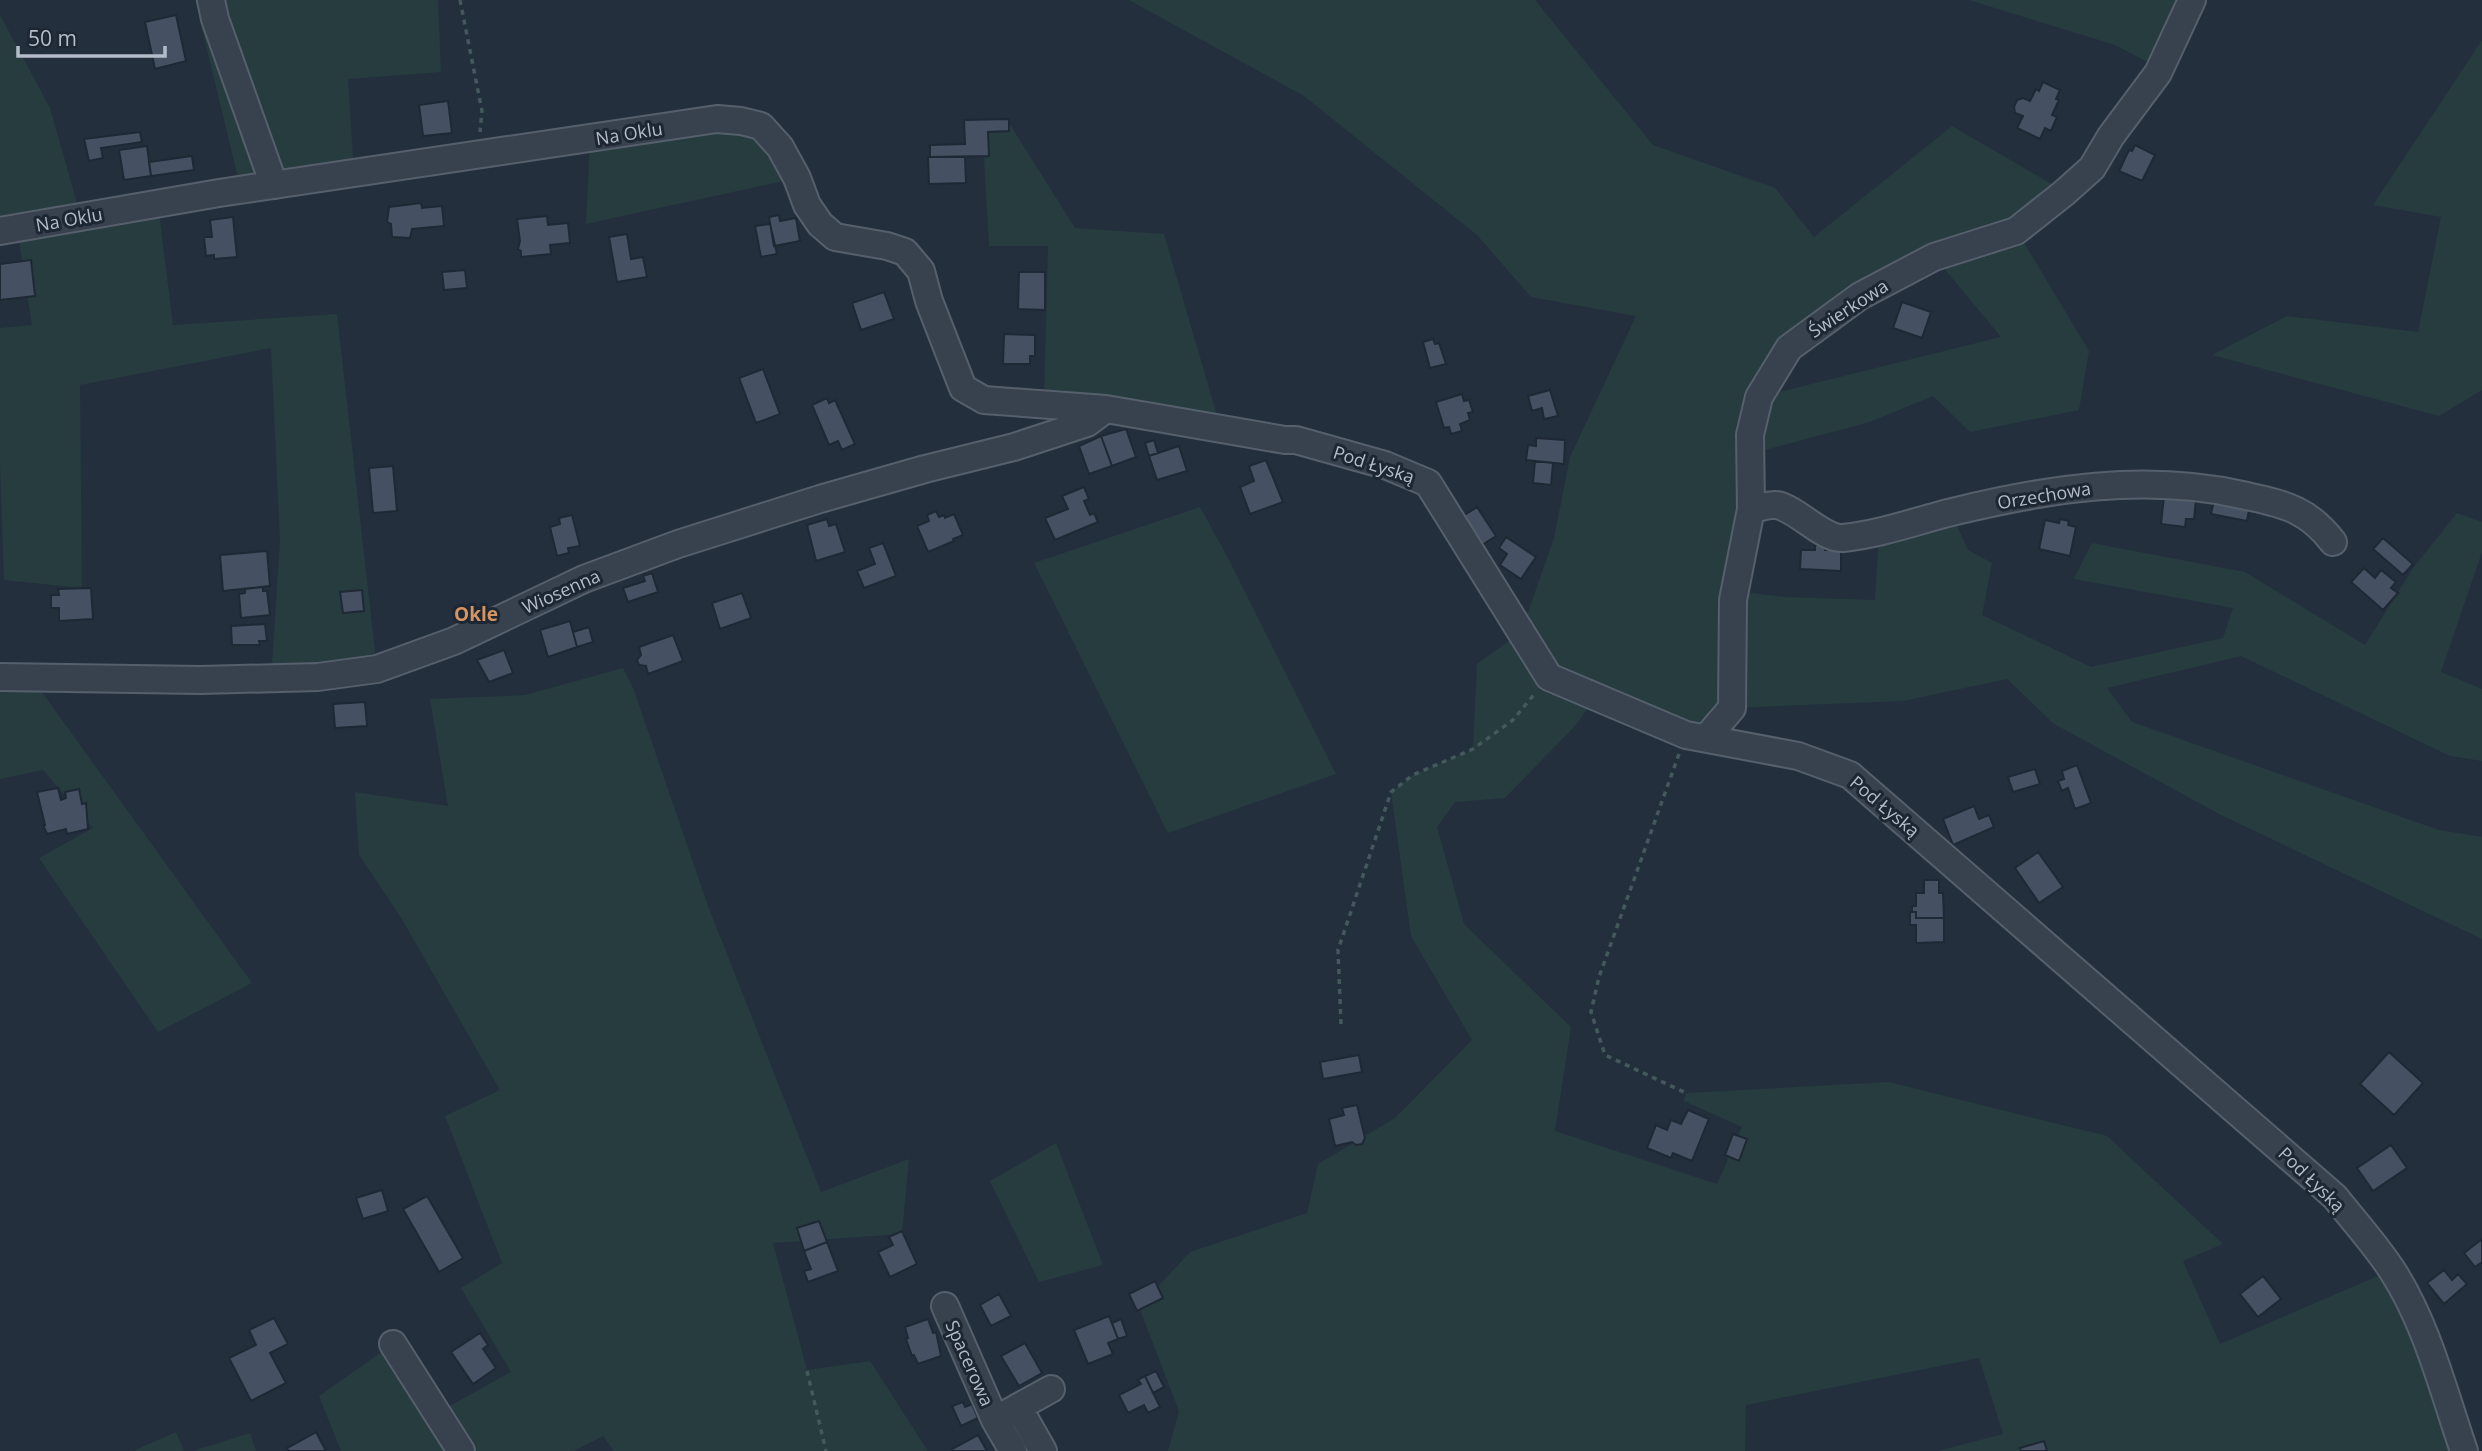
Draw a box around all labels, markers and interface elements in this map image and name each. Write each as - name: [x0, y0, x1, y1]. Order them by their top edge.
- scale bar: [18, 14, 164, 58]
- text: 50 m: [28, 24, 77, 52]
- street label: Na Oklu: [594, 116, 664, 150]
- street label: Na Oklu: [34, 201, 104, 237]
- street label: Świerkowa: [1804, 273, 1892, 343]
- street label: Pod Łyską: [1330, 440, 1418, 488]
- street label: Orzechowa: [1996, 476, 2092, 514]
- street label: Wiosenna: [518, 563, 604, 619]
- district label: Okle: [454, 601, 498, 627]
- street label: Pod Łyską: [1845, 770, 1925, 842]
- street label: Pod Łyską: [2274, 1141, 2350, 1217]
- street label: Spacerowa: [940, 1316, 1000, 1410]

